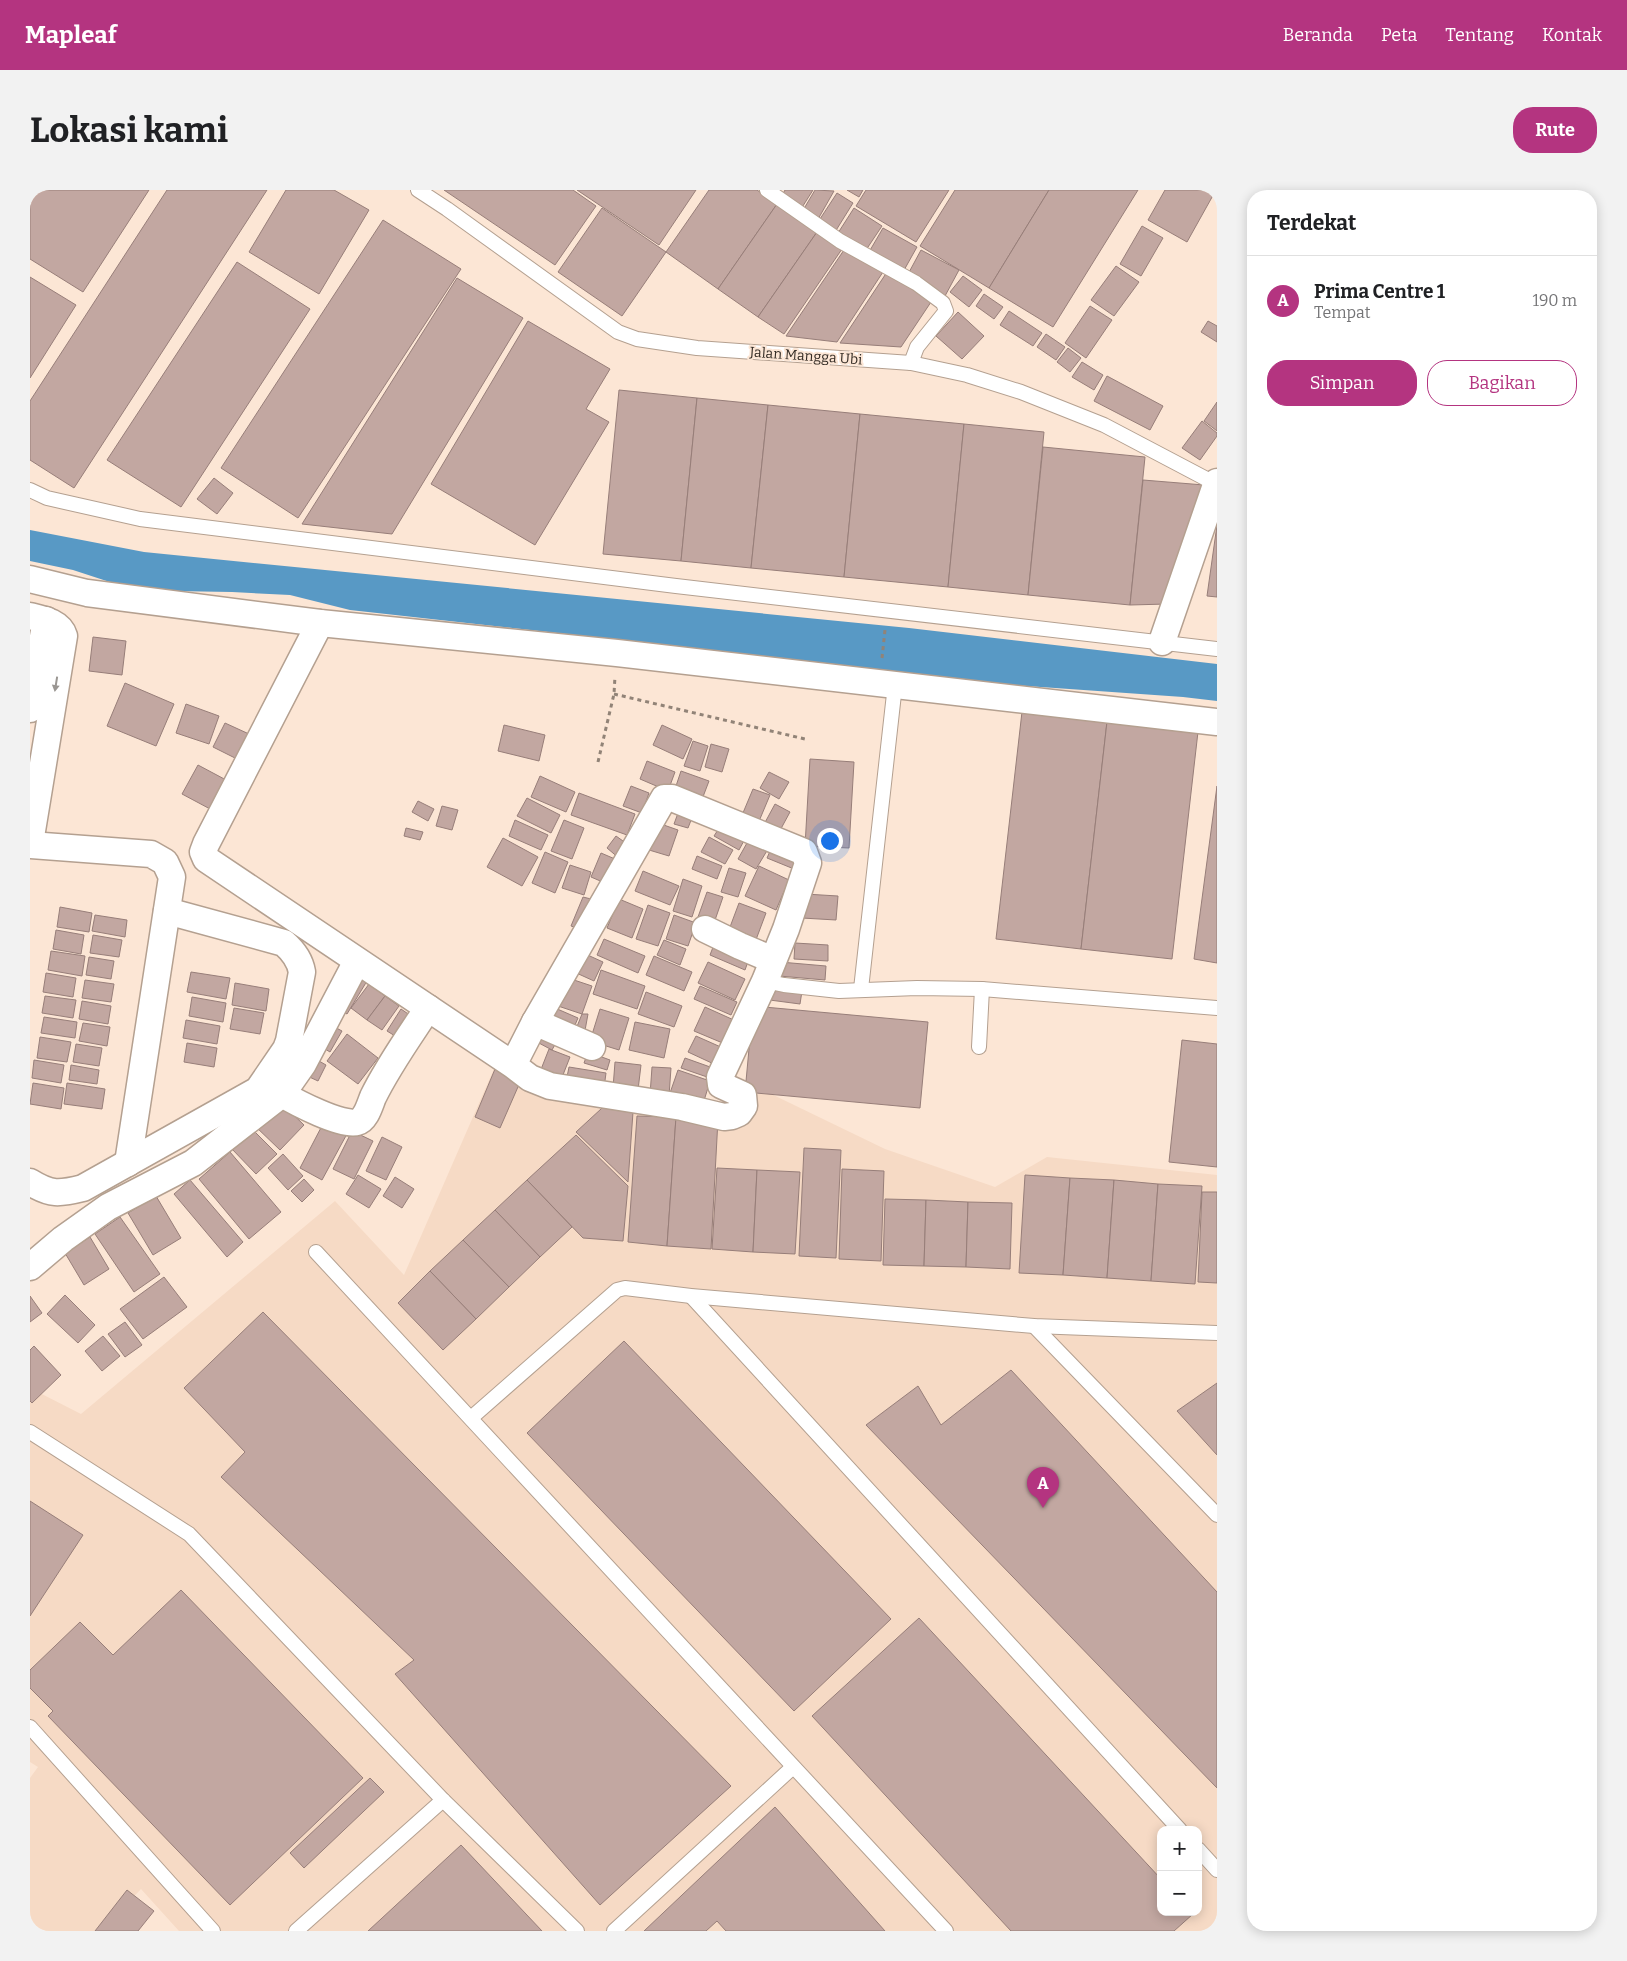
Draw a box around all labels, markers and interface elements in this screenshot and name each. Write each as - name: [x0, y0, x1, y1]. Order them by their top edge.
- text: Mapleaf: [25, 21, 117, 49]
- text: Beranda: [1283, 24, 1353, 46]
- text: Peta: [1381, 24, 1417, 46]
- text: Tentang: [1445, 24, 1514, 46]
- text: Kontak: [1542, 24, 1602, 46]
- button: Rute: [1513, 107, 1597, 153]
- text: Lokasi kami: [30, 109, 228, 151]
- text: Terdekat: [1267, 210, 1356, 236]
- text: Prima Centre 1: [1314, 280, 1445, 303]
- text: A: [1277, 291, 1289, 310]
- text: 190 m: [1532, 291, 1577, 310]
- text: Tempat: [1314, 303, 1371, 322]
- street label: Jalan Mangga Ubi: [748, 344, 863, 368]
- button: Simpan: [1267, 360, 1417, 406]
- button: Bagikan: [1427, 360, 1577, 406]
- one-way arrow: [52, 676, 60, 692]
- your location: [817, 828, 843, 854]
- pin: A: [1027, 1467, 1059, 1508]
- map controls: [1157, 1826, 1202, 1916]
- button: +: [1157, 1826, 1202, 1871]
- button: −: [1157, 1871, 1202, 1916]

